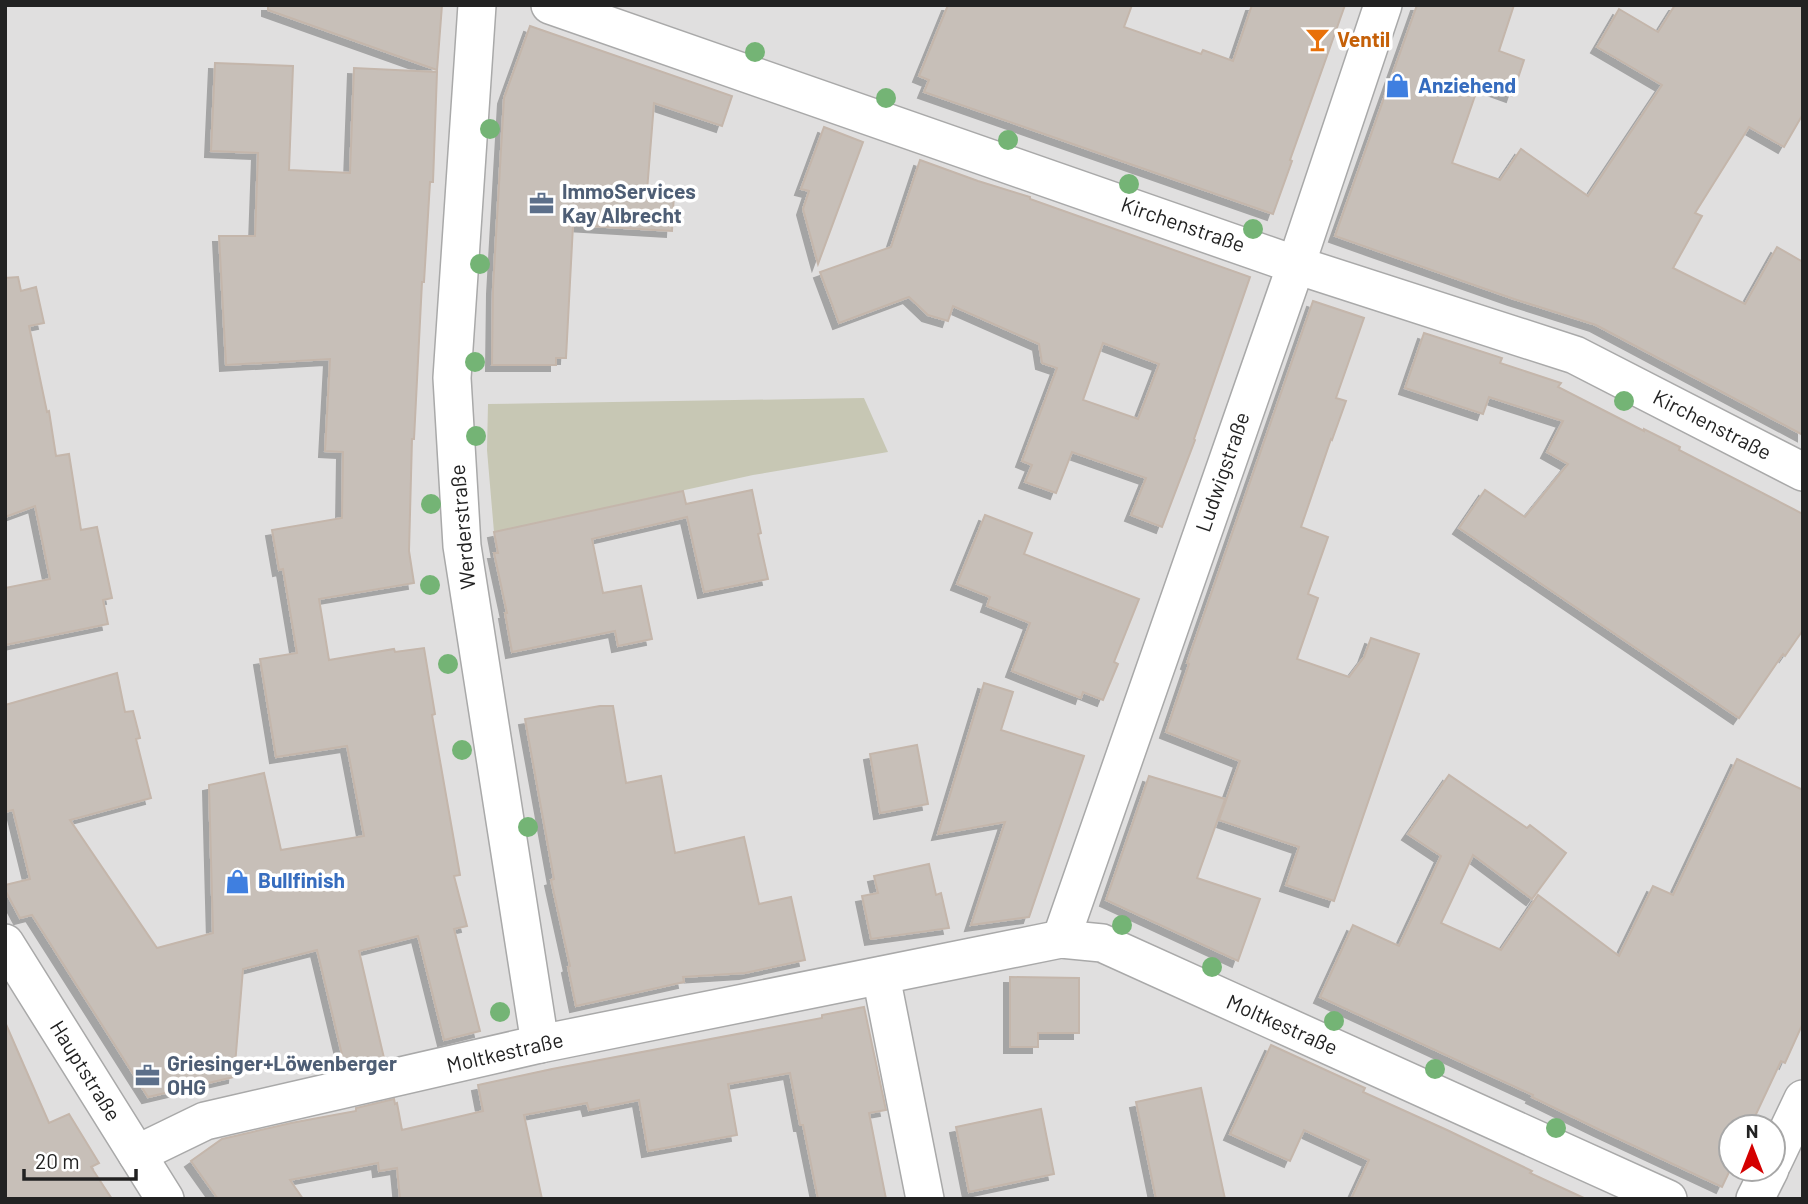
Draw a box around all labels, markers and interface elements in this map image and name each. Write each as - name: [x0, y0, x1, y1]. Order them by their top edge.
- bar icon: Ventil: [1303, 26, 1331, 54]
- place label: Ventil: [1337, 26, 1390, 51]
- shop icon: Anziehend: [1384, 72, 1412, 100]
- place label: Anziehend: [1418, 72, 1516, 97]
- place label: ImmoServices Kay Albrecht: [562, 178, 696, 227]
- office icon: ImmoServices Kay Albrecht: [528, 190, 556, 218]
- street label: Kirchenstraße: [1118, 191, 1249, 256]
- street label: Kirchenstraße: [1649, 383, 1776, 464]
- street label: Ludwigstraße: [1189, 408, 1254, 535]
- street label: Werderstraße: [444, 464, 479, 591]
- shop icon: Bullfinish: [224, 867, 252, 895]
- place label: Bullfinish: [258, 867, 345, 892]
- street label: Moltkestraße: [1223, 988, 1342, 1059]
- street label: Hauptstraße: [45, 1015, 127, 1125]
- street label: Moltkestraße: [444, 1026, 565, 1077]
- place label: Griesinger+Löwenberger OHG: [167, 1050, 397, 1099]
- office icon: Griesinger+Löwenberger OHG: [133, 1062, 161, 1090]
- north arrow: [1717, 1113, 1787, 1183]
- text: N: [1746, 1119, 1758, 1142]
- scale bar: [24, 1138, 136, 1182]
- text: 20 m: [35, 1148, 80, 1173]

